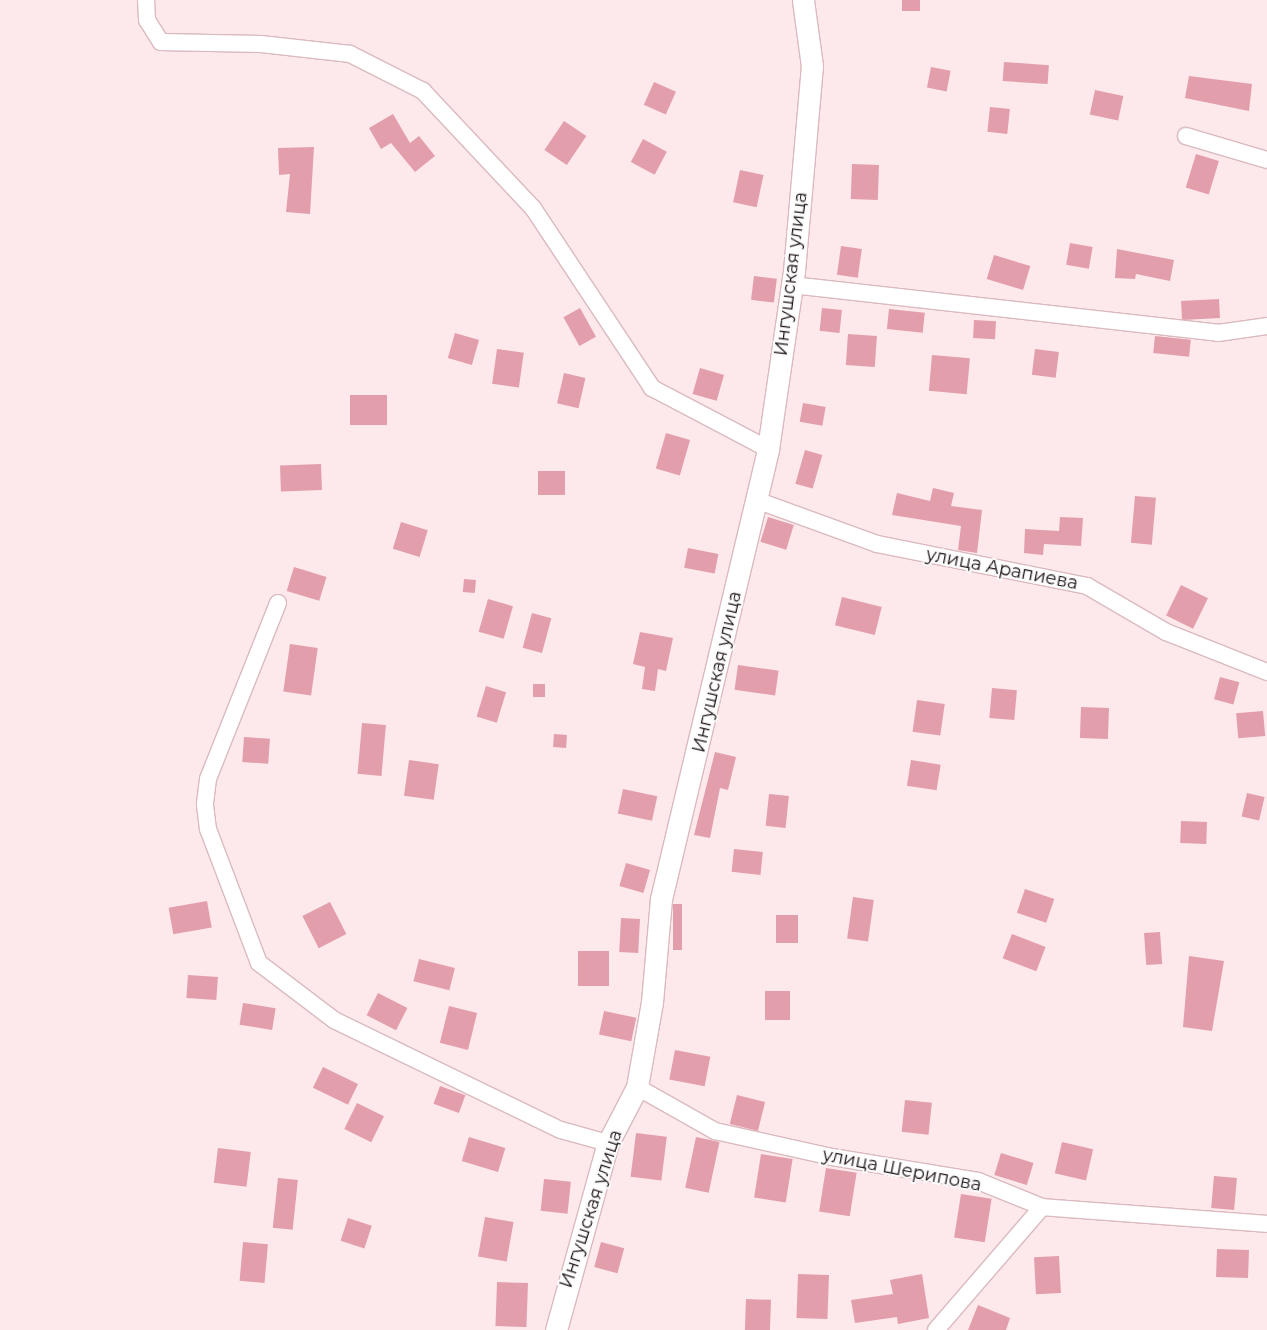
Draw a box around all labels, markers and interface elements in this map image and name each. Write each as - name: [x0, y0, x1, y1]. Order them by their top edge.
- street label: Ингушская улица: [770, 191, 812, 357]
- street label: улица Арапиева: [924, 544, 1080, 594]
- street label: Ингушская улица: [688, 589, 746, 755]
- street label: Ингушская улица: [555, 1127, 627, 1291]
- street label: улица Шерипова: [821, 1144, 983, 1196]

